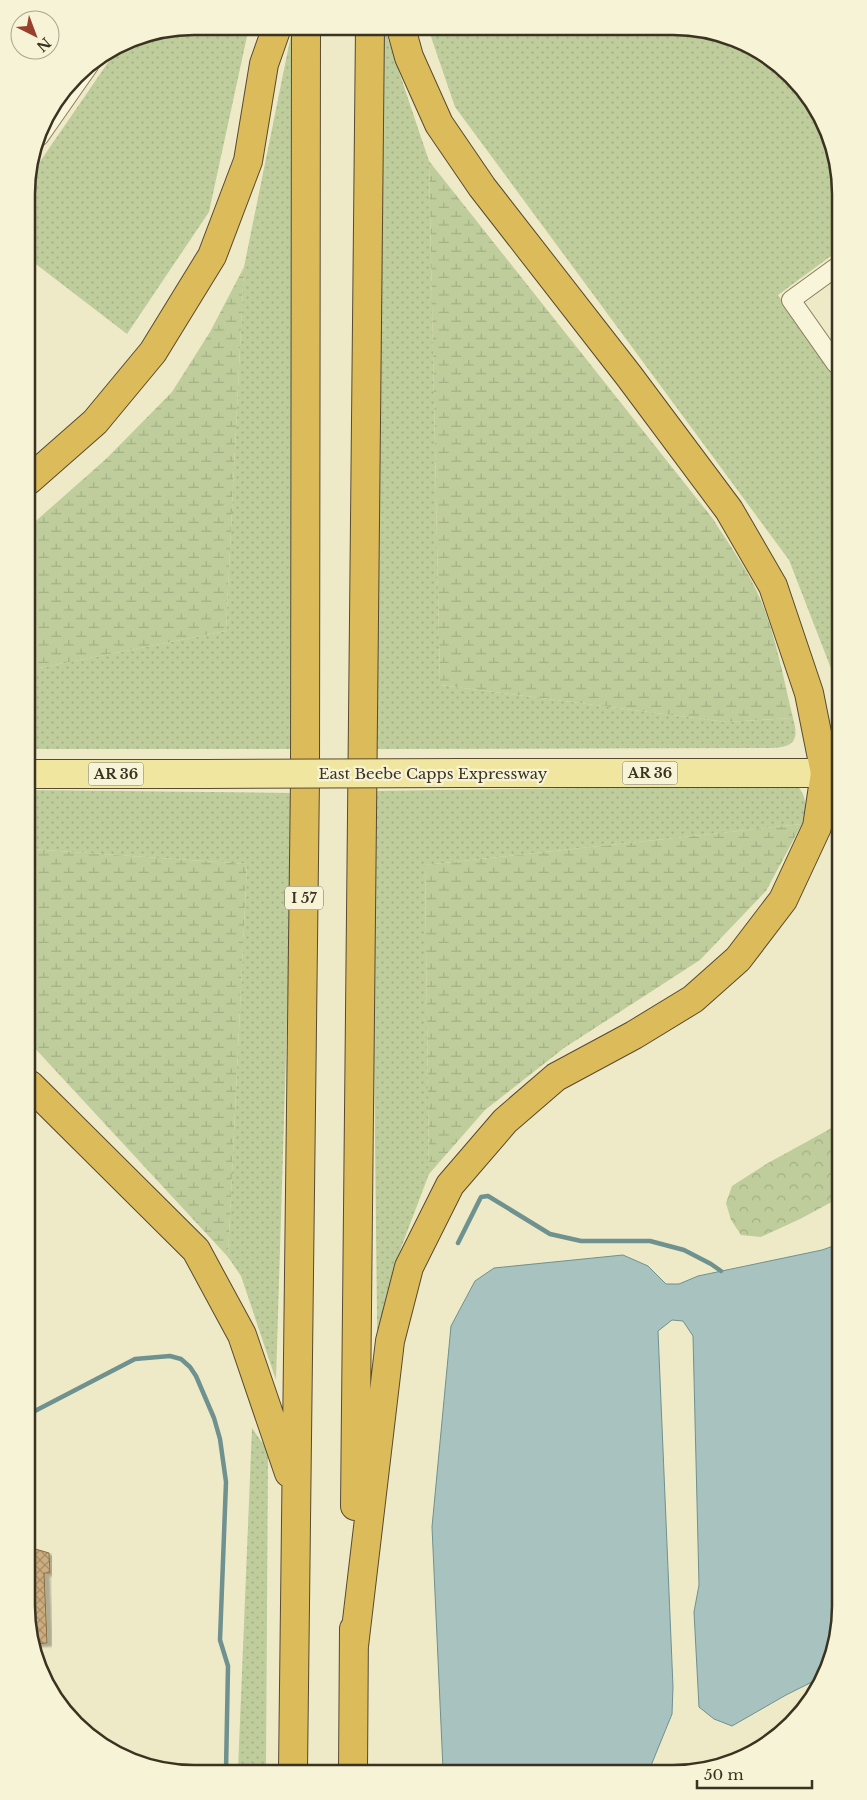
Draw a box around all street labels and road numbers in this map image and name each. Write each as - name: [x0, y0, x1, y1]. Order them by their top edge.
- road number: AR 36: [622, 761, 678, 784]
- road number: AR 36: [88, 762, 144, 786]
- street label: East Beebe Capps Expressway: [319, 764, 548, 783]
- road number: I 57: [285, 886, 323, 910]

